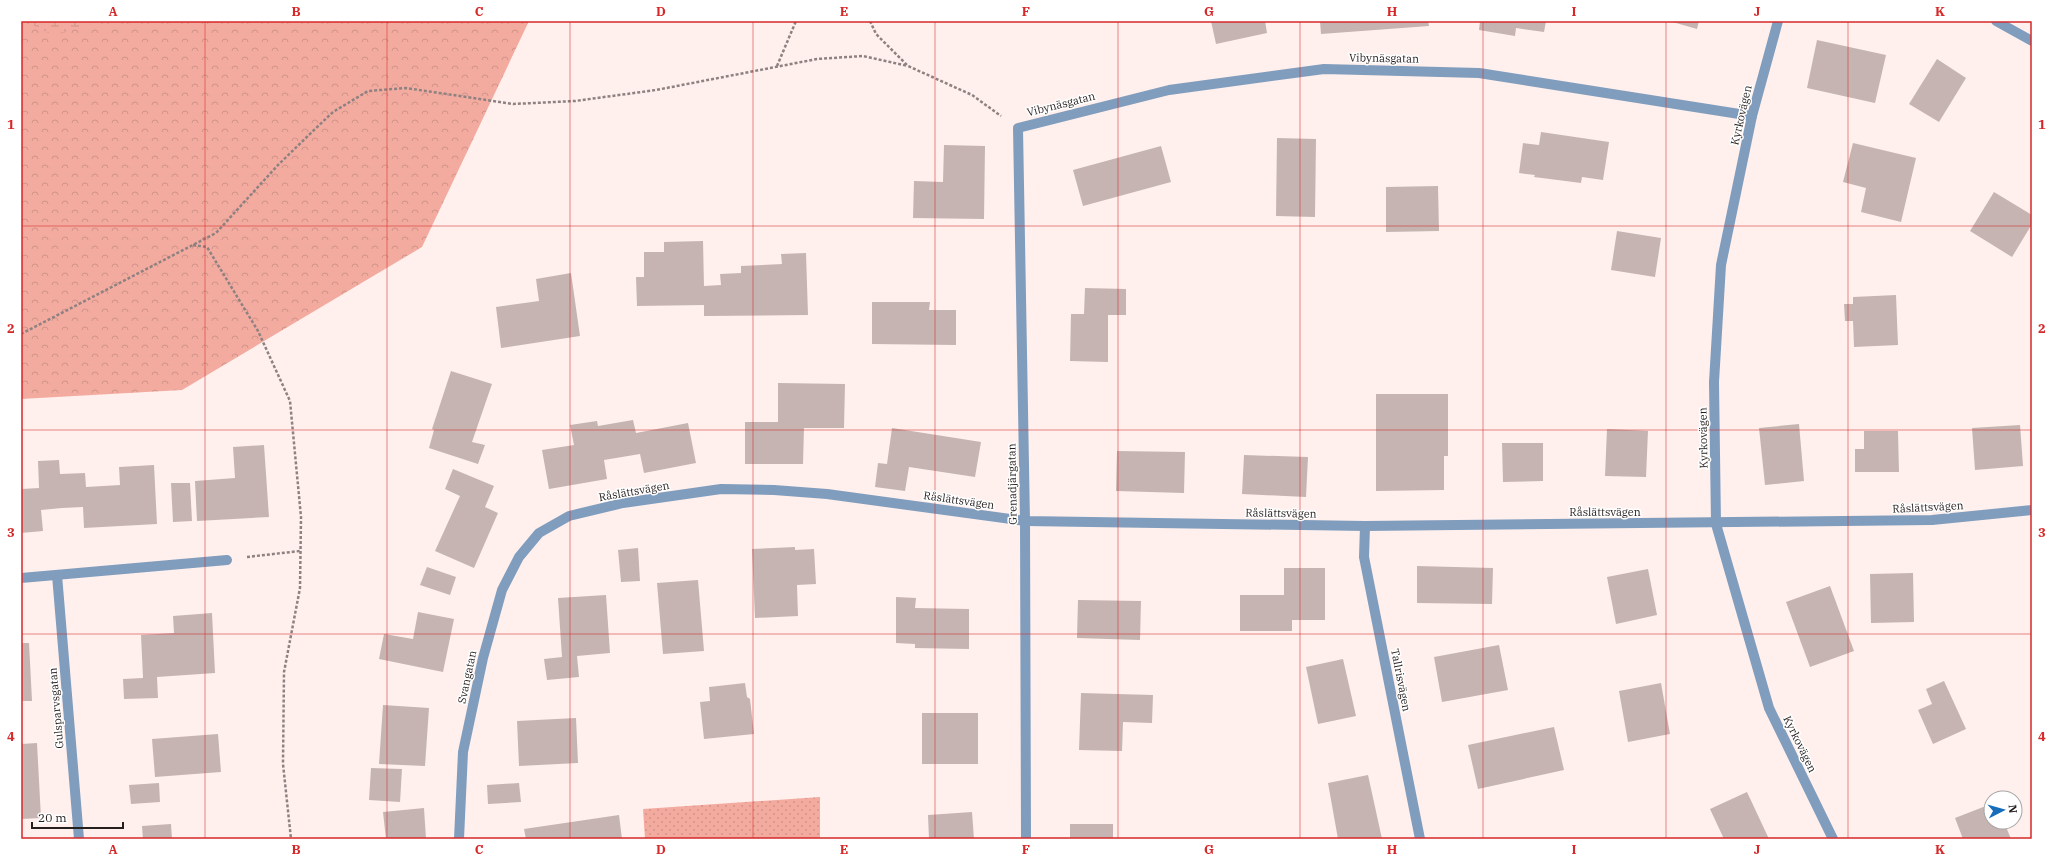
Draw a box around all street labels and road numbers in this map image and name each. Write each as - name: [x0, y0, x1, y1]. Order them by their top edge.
- street label: Vibynäsgatan: [1349, 50, 1419, 66]
- street label: Kyrkovägen: [1727, 84, 1755, 146]
- street label: Vibynäsgatan: [1025, 89, 1097, 119]
- street label: Kyrkovägen: [1695, 407, 1711, 469]
- street label: Grenadjärgatan: [1004, 443, 1020, 525]
- street label: Råslättsvägen: [598, 478, 670, 504]
- street label: Råslättsvägen: [923, 488, 995, 512]
- street label: Råslättsvägen: [1892, 498, 1964, 516]
- street label: Råslättsvägen: [1245, 505, 1317, 521]
- street label: Råslättsvägen: [1569, 505, 1641, 519]
- street label: Tallrisvägen: [1388, 648, 1414, 712]
- street label: Svangatan: [455, 649, 479, 705]
- street label: Gulsparvsgatan: [45, 667, 67, 749]
- street label: Kyrkovägen: [1780, 713, 1820, 775]

